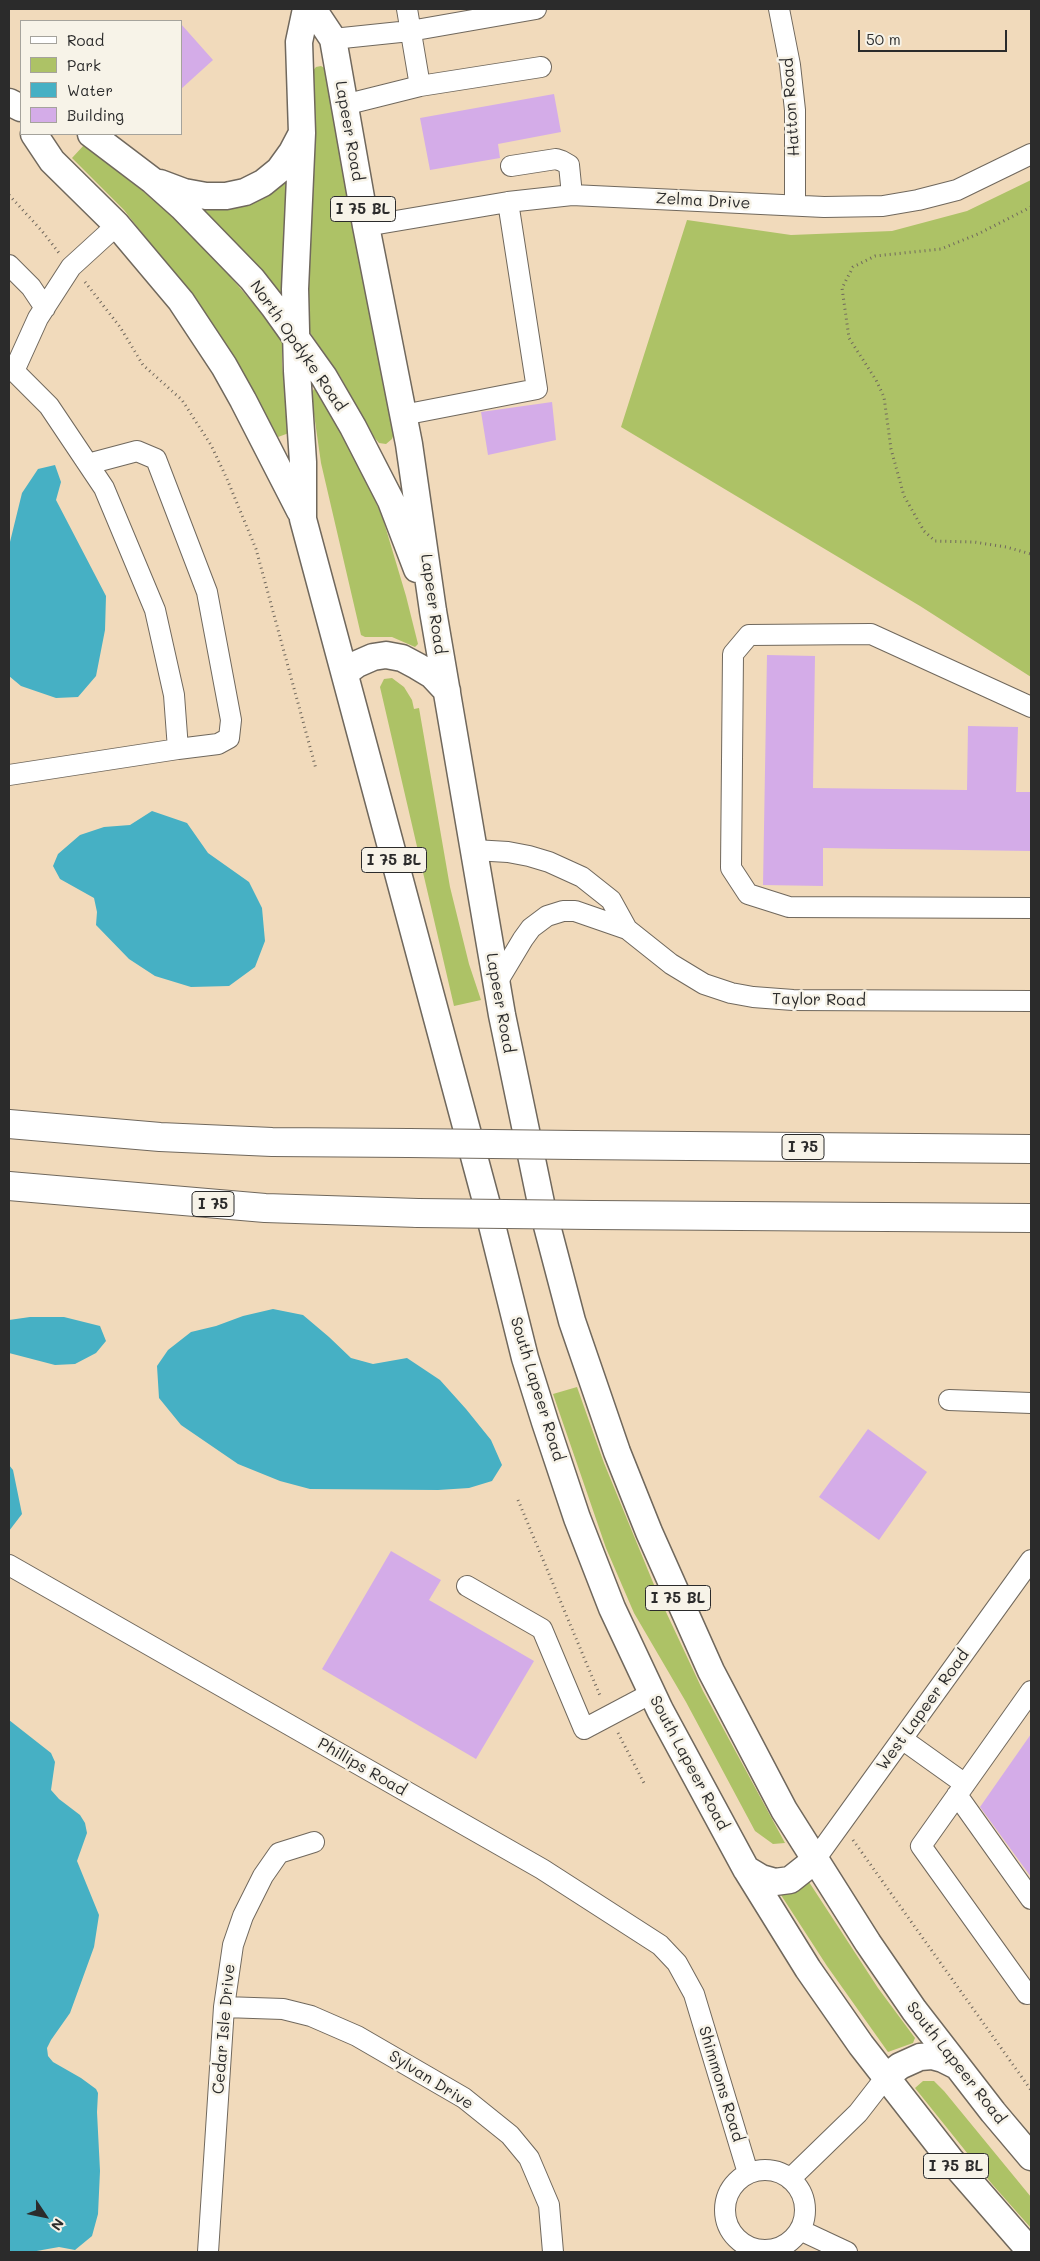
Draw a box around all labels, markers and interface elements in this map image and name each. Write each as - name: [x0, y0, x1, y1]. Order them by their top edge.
- legend: [20, 20, 182, 135]
- scale bar: [860, 20, 1009, 52]
- text: 50 m: [866, 29, 901, 49]
- text: Road: [67, 30, 104, 50]
- text: Park: [67, 55, 101, 75]
- street label: Hatton Road: [778, 57, 804, 157]
- text: Water: [67, 80, 113, 100]
- street label: Lapeer Road: [331, 80, 367, 182]
- text: Building: [67, 105, 124, 125]
- street label: Zelma Drive: [655, 189, 751, 213]
- road number: I 75 BL: [330, 196, 396, 222]
- street label: North Opdyke Road: [246, 277, 350, 415]
- street label: Lapeer Road: [416, 553, 450, 655]
- road number: I 75 BL: [362, 848, 426, 872]
- street label: Lapeer Road: [482, 952, 518, 1054]
- street label: Taylor Road: [772, 990, 866, 1010]
- road number: I 75: [782, 1134, 824, 1160]
- road number: I 75: [192, 1192, 234, 1216]
- street label: South Lapeer Road: [506, 1315, 568, 1463]
- road number: I 75 BL: [646, 1586, 710, 1610]
- street label: West Lapeer Road: [873, 1646, 973, 1774]
- street label: South Lapeer Road: [645, 1692, 733, 1834]
- street label: Phillips Road: [314, 1734, 410, 1800]
- street label: Cedar Isle Drive: [209, 1963, 239, 2095]
- street label: South Lapeer Road: [902, 1998, 1010, 2128]
- street label: Shimmons Road: [694, 2024, 748, 2144]
- street label: Sylvan Drive: [385, 2046, 477, 2114]
- road number: I 75 BL: [924, 2154, 988, 2178]
- north arrow: [20, 2191, 70, 2241]
- text: N: [47, 2215, 69, 2234]

